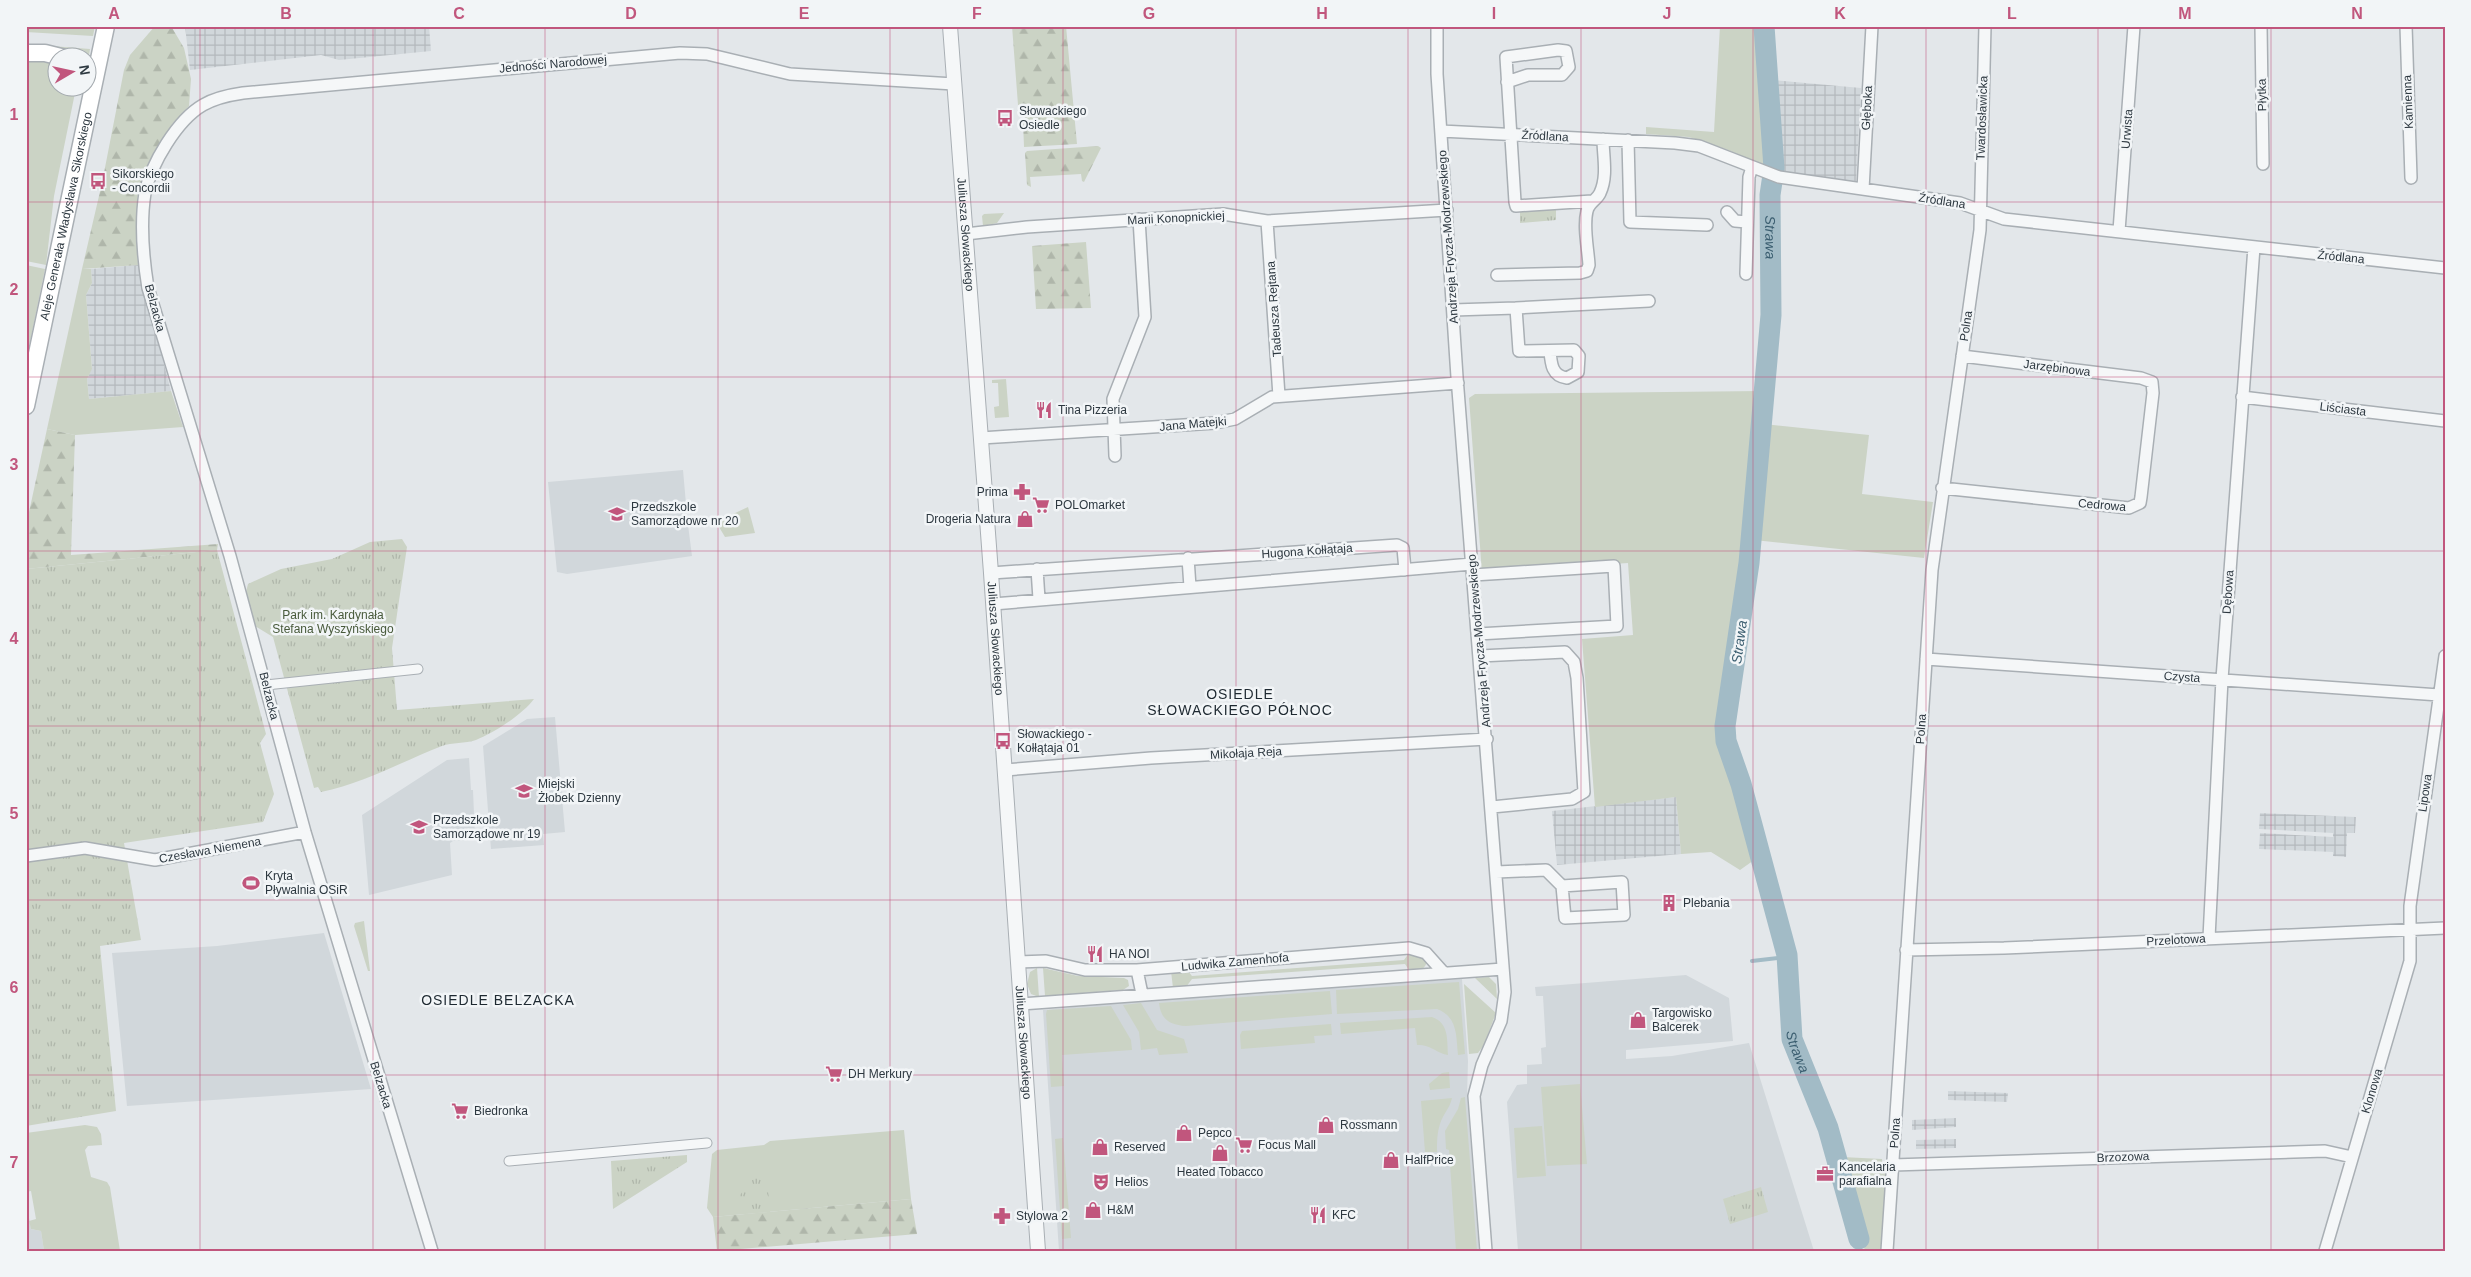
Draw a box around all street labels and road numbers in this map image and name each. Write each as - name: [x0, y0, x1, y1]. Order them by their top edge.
- street label: Jedności Narodowej: [499, 52, 607, 76]
- street label: Kamienna: [2400, 74, 2416, 129]
- street label: Twardosławicka: [1974, 75, 1990, 161]
- street label: Płytka: [2255, 78, 2269, 111]
- street label: Głęboka: [1859, 85, 1875, 131]
- street label: Urwista: [2119, 108, 2135, 149]
- street label: Aleje Generała Władysława Sikorskiego: [37, 110, 95, 322]
- street label: Źródlana: [1521, 127, 1569, 144]
- street label: Andrzeja Frycza-Modrzewskiego: [1435, 149, 1461, 324]
- street label: Juliusza Słowackiego: [954, 177, 977, 292]
- street label: Źródlana: [1918, 189, 1967, 212]
- street label: Marii Konopnickiej: [1127, 208, 1225, 228]
- street label: Źródlana: [2317, 247, 2366, 266]
- street label: Tadeusza Rejtana: [1264, 260, 1284, 357]
- street label: Belzacka: [142, 283, 168, 334]
- street label: Polna: [1957, 310, 1975, 342]
- street label: Jarzębinowa: [2023, 357, 2092, 379]
- street label: Liściasta: [2319, 399, 2367, 419]
- street label: Jana Matejki: [1159, 414, 1227, 434]
- street label: Cedrowa: [2077, 496, 2127, 514]
- street label: Hugona Kołłątaja: [1261, 541, 1353, 561]
- street label: Andrzeja Frycza-Modrzewskiego: [1464, 553, 1494, 728]
- street label: Dębowa: [2219, 569, 2237, 614]
- street label: Juliusza Słowackiego: [985, 581, 1006, 696]
- street label: Czysta: [2163, 669, 2201, 685]
- street label: Belzacka: [256, 671, 282, 722]
- street label: Polna: [1913, 713, 1929, 745]
- street label: Mikołaja Reja: [1210, 744, 1283, 762]
- street label: Lipowa: [2415, 773, 2435, 813]
- street label: Czesława Niemena: [158, 834, 262, 866]
- street label: Przelotowa: [2146, 931, 2206, 949]
- street label: Ludwika Zamenhofa: [1181, 950, 1290, 974]
- street label: Juliusza Słowackiego: [1013, 985, 1034, 1100]
- street label: Belzacka: [367, 1060, 395, 1111]
- street label: Klonowa: [2359, 1067, 2386, 1115]
- street label: Polna: [1887, 1117, 1903, 1149]
- street label: Brzozowa: [2096, 1149, 2150, 1165]

